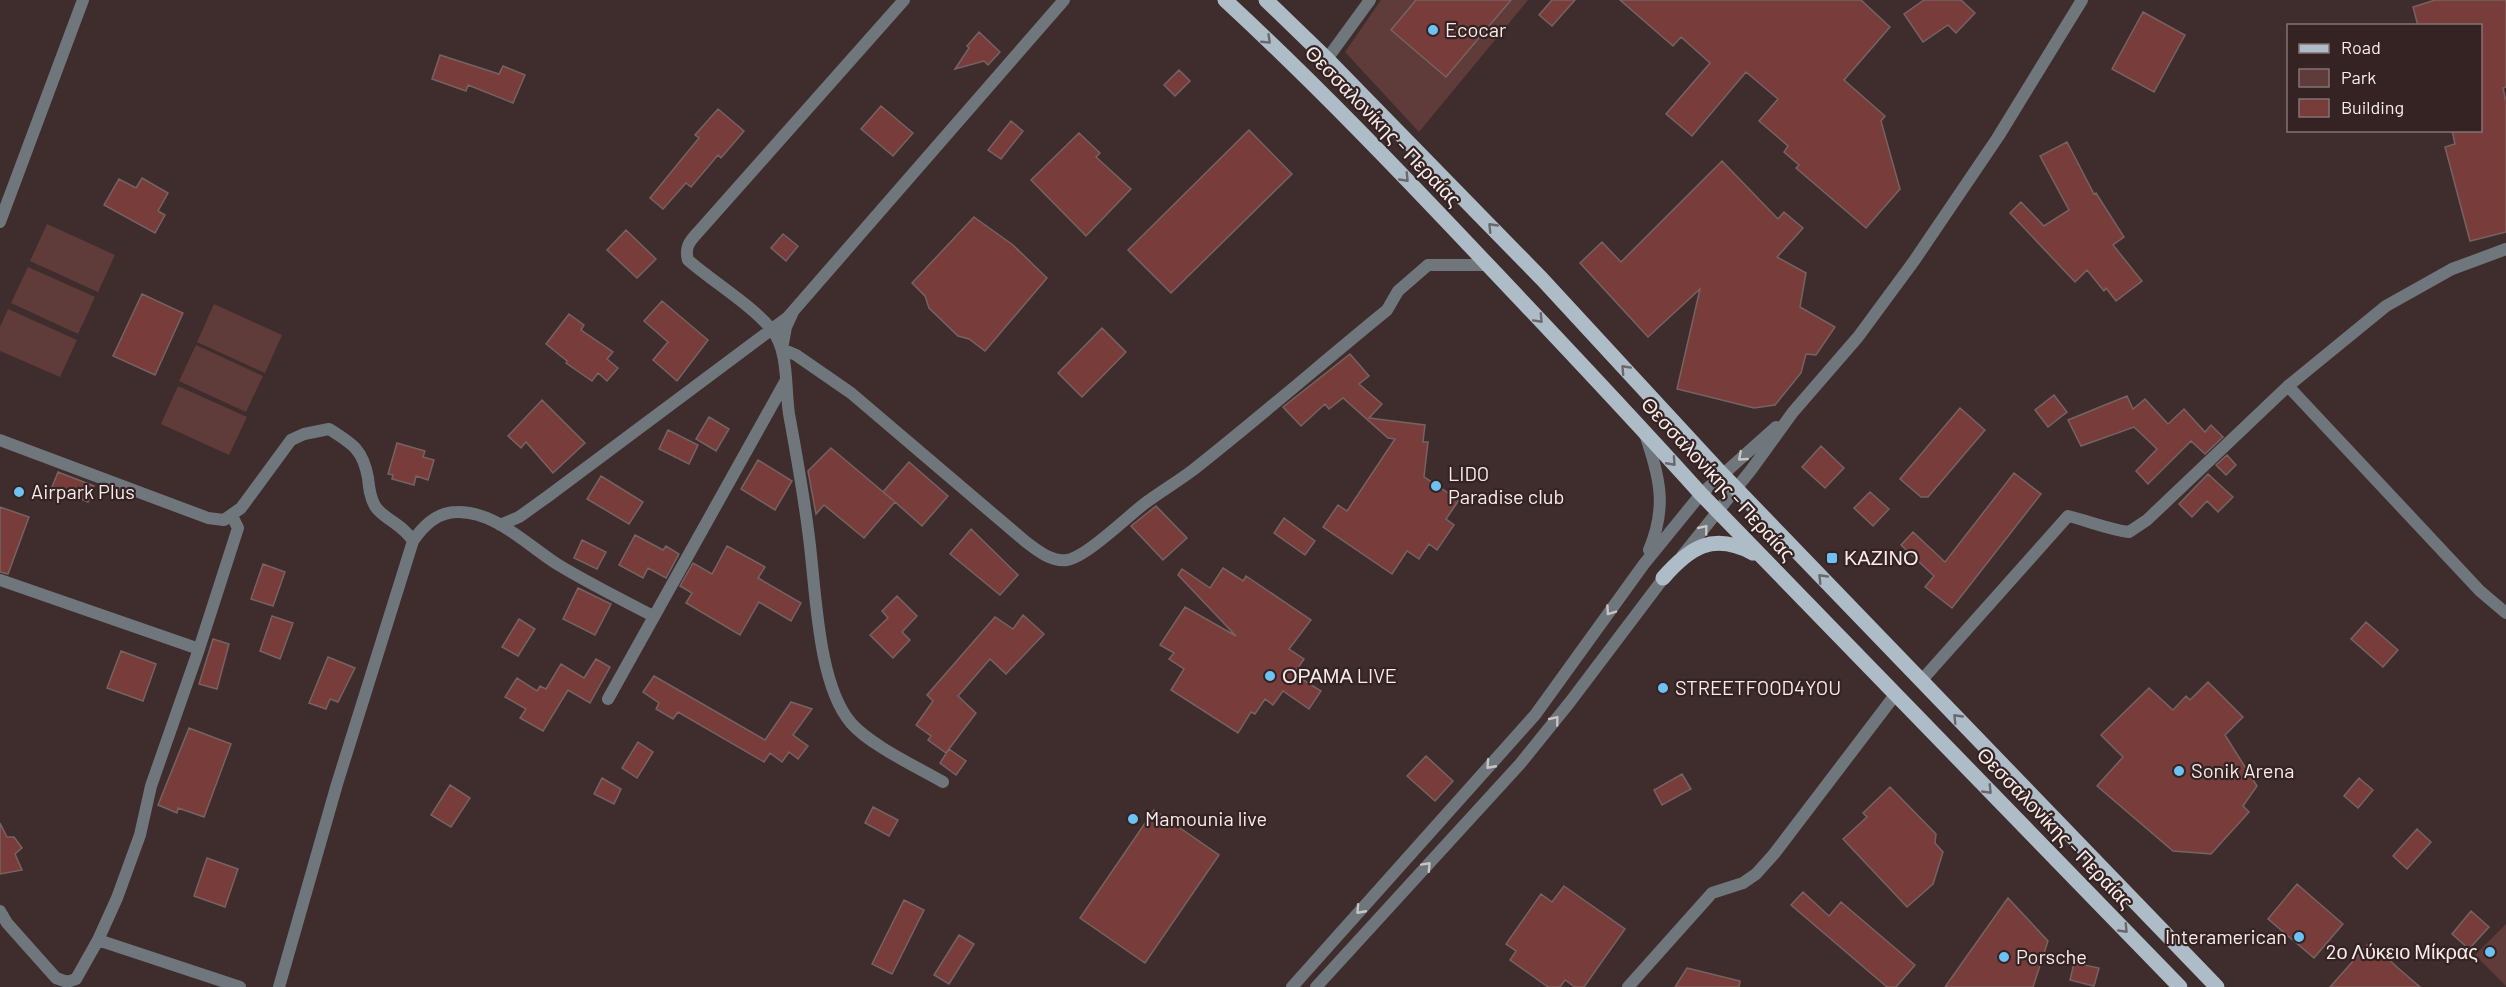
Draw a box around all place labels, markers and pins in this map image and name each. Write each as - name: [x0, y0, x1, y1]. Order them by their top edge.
- place label: Ecocar: [1445, 17, 1506, 41]
- marker: Ecocar: [1426, 23, 1440, 37]
- place label: LIDO Paradise club: [1448, 461, 1564, 508]
- place label: Airpark Plus: [31, 479, 135, 503]
- marker: LIDO Paradise club: [1429, 479, 1443, 493]
- marker: Airpark Plus: [12, 485, 26, 499]
- place label: ΚΑΖΙΝΟ: [1844, 545, 1918, 569]
- marker: ΚΑΖΙΝΟ: [1825, 551, 1839, 565]
- place label: ΟΡΑΜΑ LIVE: [1282, 663, 1397, 687]
- marker: ΟΡΑΜΑ LIVE: [1263, 669, 1277, 683]
- place label: STREETFOOD4YOU: [1675, 675, 1841, 699]
- marker: STREETFOOD4YOU: [1656, 681, 1670, 695]
- place label: Sonik Arena: [2191, 758, 2294, 782]
- marker: Sonik Arena: [2172, 764, 2186, 778]
- place label: Mamounia live: [1145, 806, 1267, 830]
- marker: Mamounia live: [1126, 812, 1140, 826]
- place label: Interamerican: [2165, 924, 2287, 948]
- marker: Interamerican: [2292, 930, 2306, 944]
- place label: 2ο Λύκειο Μίκρας: [2326, 939, 2478, 963]
- place label: Porsche: [2016, 944, 2087, 968]
- marker: 2ο Λύκειο Μίκρας: [2483, 945, 2497, 959]
- marker: Porsche: [1997, 950, 2011, 964]

